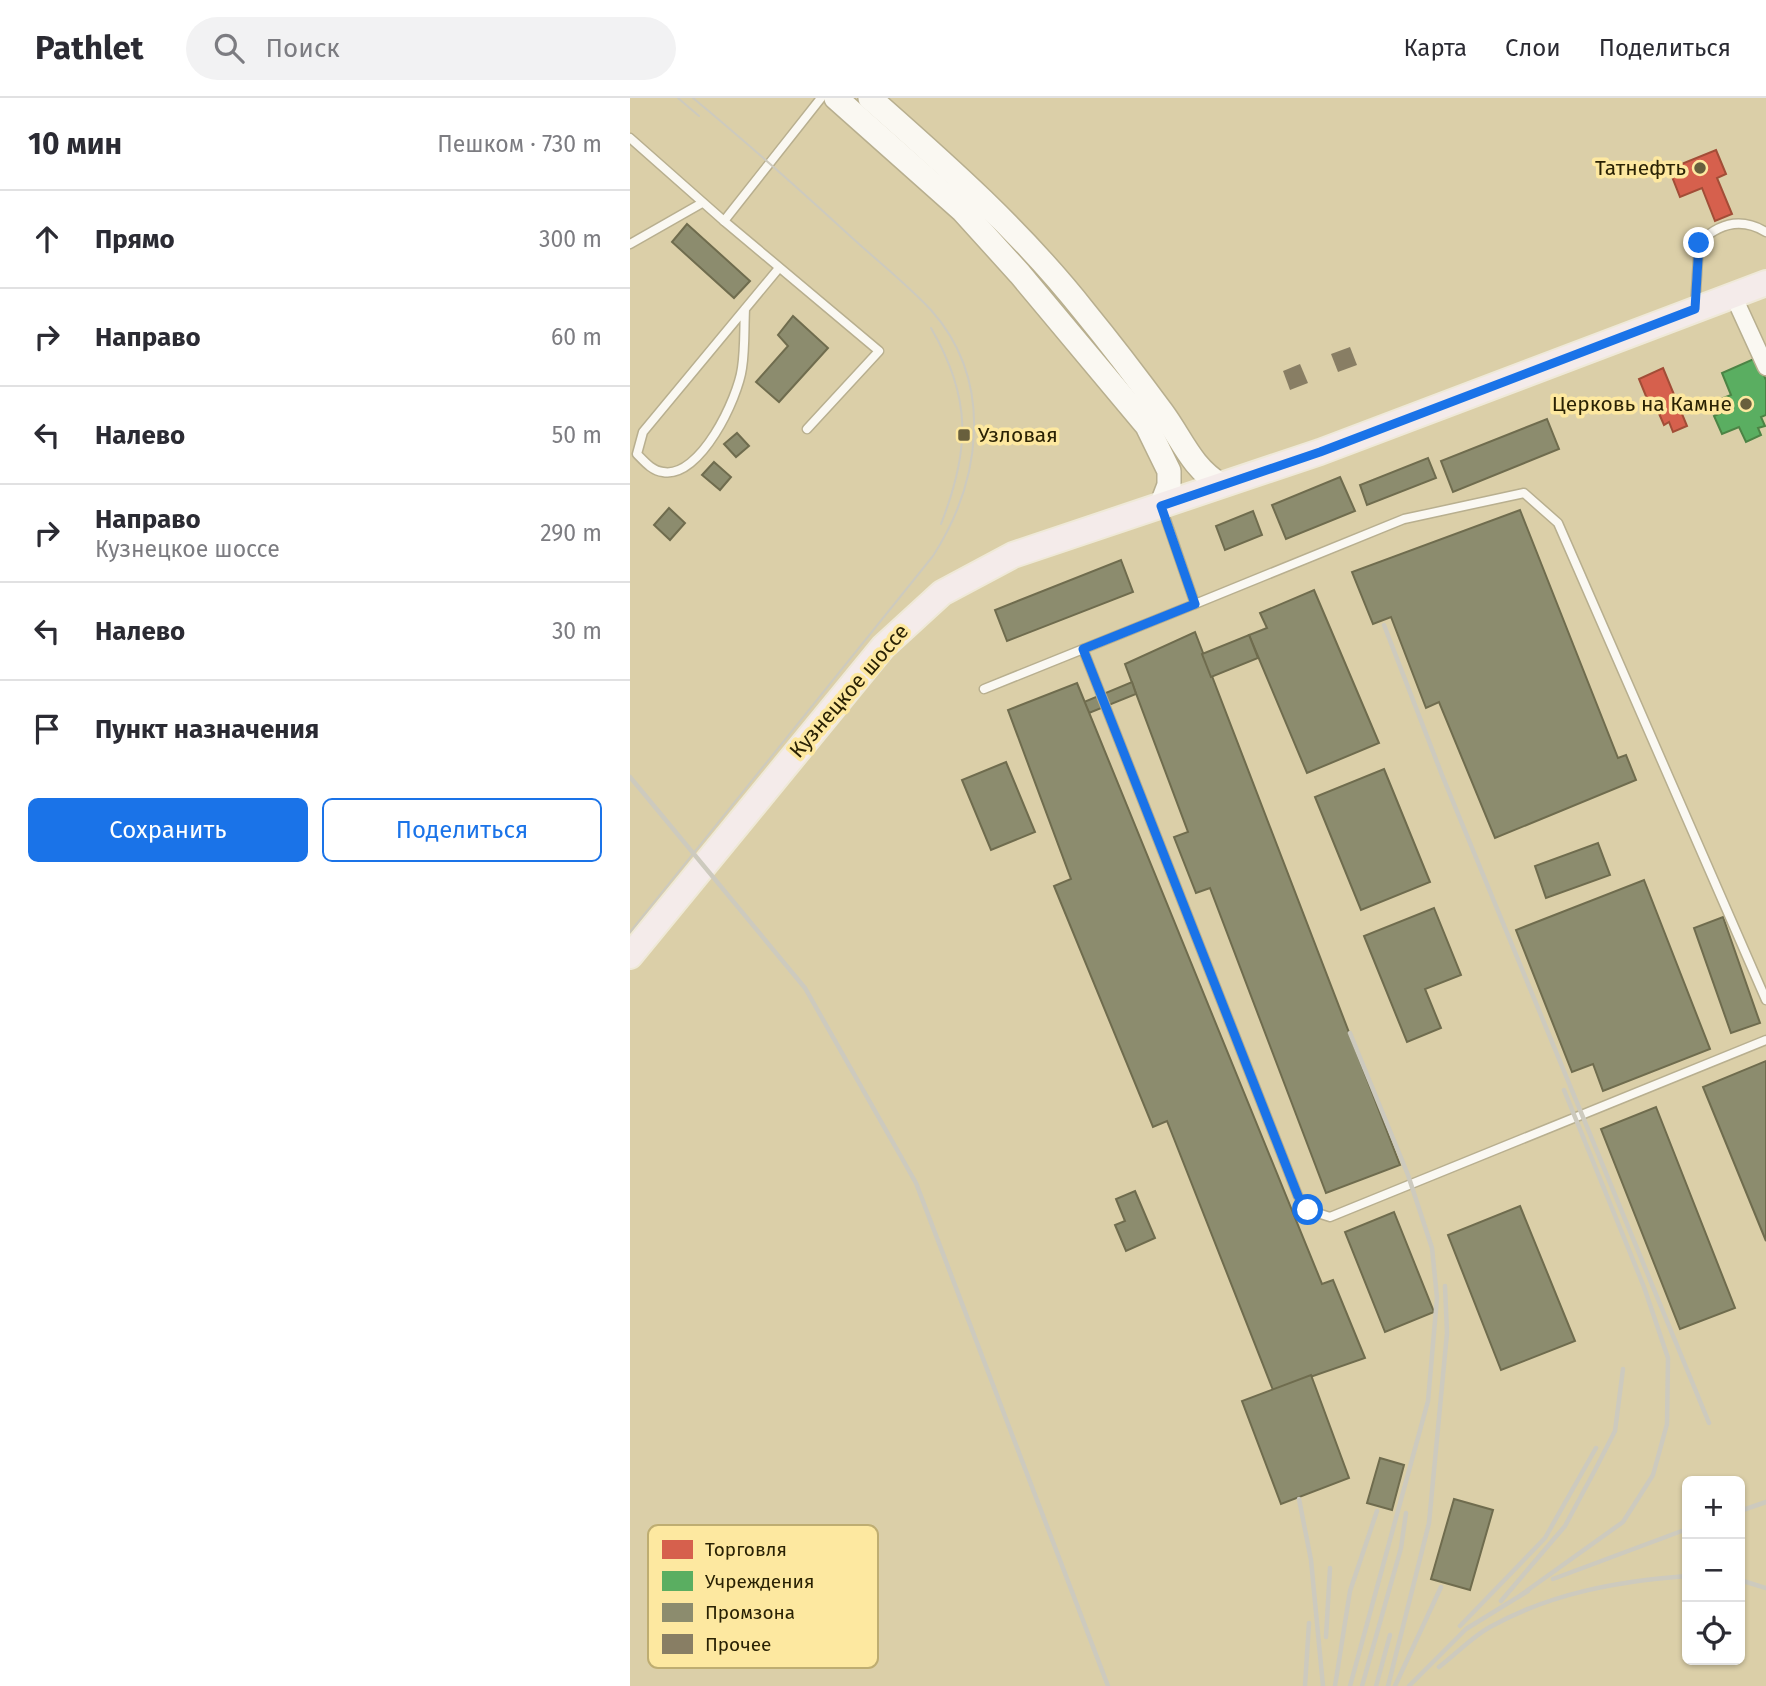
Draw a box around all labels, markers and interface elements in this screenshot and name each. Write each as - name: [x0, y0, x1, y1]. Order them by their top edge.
- search box: [186, 17, 676, 80]
- text: Pathlet: [35, 28, 144, 68]
- icon: search: [210, 29, 248, 67]
- text: Поиск: [266, 33, 340, 64]
- text: Карта: [1403, 34, 1467, 62]
- text: Слои: [1505, 34, 1561, 62]
- text: Поделиться: [1599, 34, 1731, 62]
- text: 10 мин: [28, 126, 122, 162]
- text: Пешком · 730 m: [437, 130, 602, 158]
- place label: Татнефть: [1595, 155, 1686, 181]
- marker: Татнефть: [1692, 160, 1708, 176]
- icon: ahead: [28, 220, 66, 258]
- text: Прямо: [95, 224, 175, 255]
- text: 300 m: [539, 225, 602, 253]
- route end: [1683, 227, 1714, 258]
- icon: right: [28, 318, 66, 356]
- text: Направо: [95, 322, 201, 353]
- text: 60 m: [551, 323, 602, 351]
- place label: Церковь на Камне: [1552, 391, 1732, 417]
- marker: Церковь на Камне: [1738, 396, 1754, 412]
- icon: left: [28, 416, 66, 454]
- text: Налево: [95, 420, 185, 451]
- text: 50 m: [552, 421, 602, 449]
- place label: Узловая: [978, 422, 1058, 448]
- marker: Узловая: [956, 427, 972, 443]
- text: Направо: [95, 504, 201, 535]
- icon: right: [28, 514, 66, 552]
- text: 290 m: [540, 519, 602, 547]
- text: Кузнецкое шоссе: [95, 535, 280, 563]
- icon: left: [28, 612, 66, 650]
- text: Налево: [95, 616, 185, 647]
- text: 30 m: [552, 617, 602, 645]
- street label: Кузнецкое шоссе: [784, 619, 914, 763]
- icon: arrive: [28, 710, 66, 748]
- text: Пункт назначения: [95, 714, 319, 745]
- button: Сохранить: [28, 798, 308, 862]
- button: Поделиться: [322, 798, 602, 862]
- route start: [1292, 1194, 1323, 1225]
- map controls: [1682, 1476, 1745, 1665]
- button: +: [1682, 1476, 1745, 1539]
- legend: [648, 1525, 878, 1668]
- text: Торговля: [705, 1538, 787, 1561]
- button: −: [1682, 1539, 1745, 1602]
- text: Учреждения: [705, 1570, 814, 1593]
- text: Промзона: [705, 1601, 795, 1624]
- button: locate: [1682, 1602, 1745, 1665]
- text: Прочее: [705, 1633, 771, 1656]

